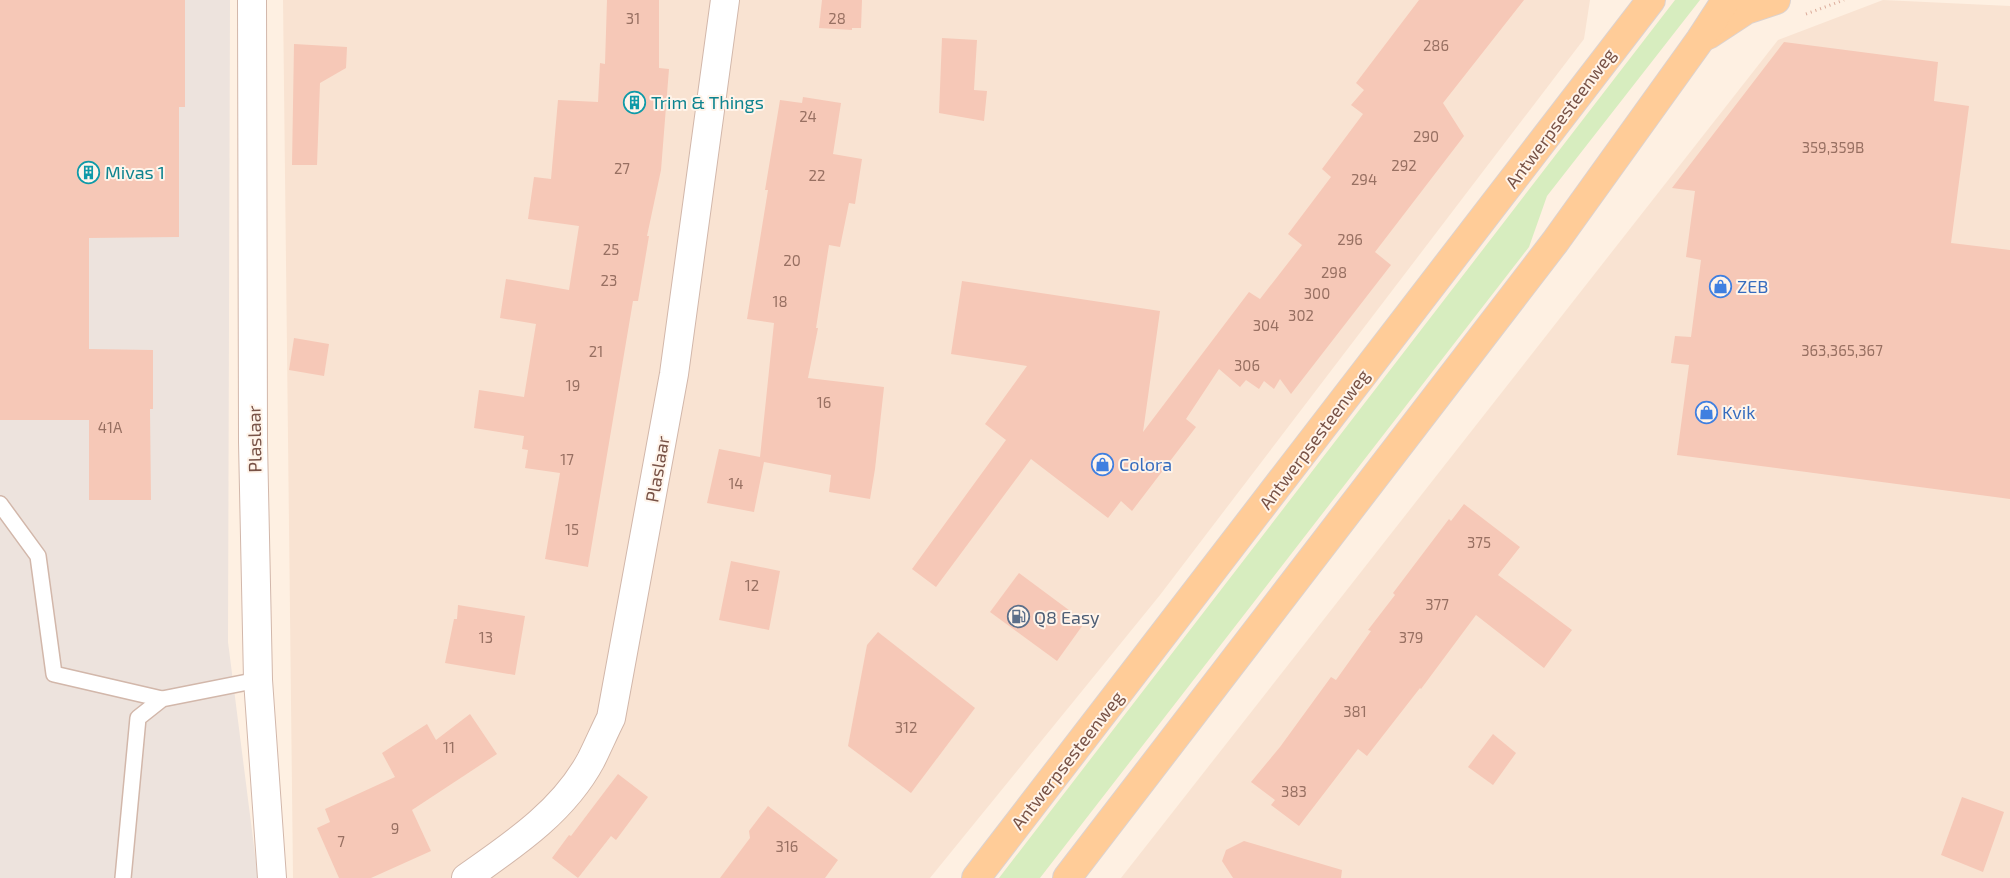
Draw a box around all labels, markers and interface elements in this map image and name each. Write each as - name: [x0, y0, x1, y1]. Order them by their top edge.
- house number: 31: [626, 9, 640, 27]
- house number: 28: [828, 9, 846, 27]
- house number: 286: [1423, 36, 1449, 54]
- street label: Antwerpsesteenweg: [1500, 44, 1620, 192]
- building icon: Trim & Things: [623, 90, 647, 114]
- place label: Trim & Things: [651, 91, 764, 113]
- house number: 24: [799, 107, 817, 125]
- house number: 290: [1413, 127, 1439, 145]
- house number: 359,359B: [1802, 138, 1864, 156]
- house number: 292: [1391, 156, 1417, 174]
- house number: 27: [614, 159, 630, 177]
- building icon: Mivas 1: [77, 160, 101, 184]
- place label: Mivas 1: [105, 161, 165, 183]
- house number: 22: [809, 166, 825, 184]
- house number: 294: [1351, 170, 1377, 188]
- house number: 296: [1337, 230, 1363, 248]
- house number: 25: [603, 240, 619, 258]
- house number: 20: [783, 251, 801, 269]
- house number: 298: [1321, 263, 1347, 281]
- house number: 23: [601, 271, 617, 289]
- shop icon: ZEB: [1709, 274, 1733, 298]
- place label: ZEB: [1737, 275, 1768, 297]
- house number: 300: [1304, 284, 1330, 302]
- house number: 18: [772, 292, 788, 310]
- house number: 302: [1288, 306, 1314, 324]
- house number: 304: [1253, 316, 1279, 334]
- house number: 363,365,367: [1801, 341, 1883, 359]
- house number: 21: [589, 342, 603, 360]
- house number: 306: [1234, 356, 1260, 374]
- street label: Antwerpsesteenweg: [1254, 365, 1374, 513]
- house number: 19: [566, 376, 580, 394]
- house number: 16: [817, 393, 831, 411]
- shop icon: Kvik: [1694, 400, 1718, 424]
- place label: Kvik: [1722, 401, 1755, 423]
- street label: Plaslaar: [242, 405, 266, 473]
- house number: 41A: [98, 418, 123, 436]
- street label: Plaslaar: [640, 434, 674, 504]
- house number: 17: [560, 450, 574, 468]
- shop icon: Colora: [1091, 452, 1115, 476]
- place label: Colora: [1119, 453, 1172, 475]
- house number: 14: [728, 474, 744, 492]
- house number: 15: [565, 520, 579, 538]
- house number: 375: [1467, 533, 1491, 551]
- house number: 12: [745, 576, 759, 594]
- house number: 377: [1425, 595, 1449, 613]
- fuel station icon: Q8 Easy: [1006, 605, 1030, 629]
- place label: Q8 Easy: [1034, 606, 1100, 628]
- house number: 13: [479, 628, 493, 646]
- house number: 379: [1399, 628, 1423, 646]
- street label: Antwerpsesteenweg: [1006, 686, 1128, 834]
- house number: 381: [1343, 702, 1367, 720]
- house number: 312: [895, 718, 917, 736]
- house number: 11: [443, 738, 455, 756]
- house number: 383: [1281, 782, 1307, 800]
- house number: 9: [391, 819, 399, 837]
- house number: 7: [337, 832, 345, 850]
- house number: 316: [776, 837, 798, 855]

